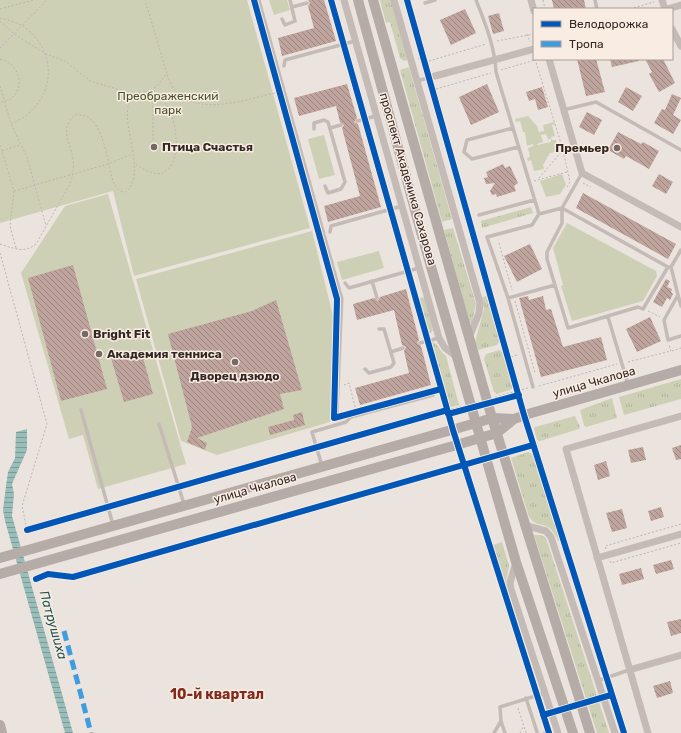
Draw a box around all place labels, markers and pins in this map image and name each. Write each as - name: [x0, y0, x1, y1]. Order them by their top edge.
- place label: Птица Счастья: [162, 140, 253, 154]
- place label: Премьер: [555, 141, 609, 155]
- marker: Птица Счастья: [149, 142, 159, 152]
- marker: Премьер: [612, 143, 622, 153]
- place label: Bright Fit: [93, 327, 151, 341]
- marker: Bright Fit: [80, 329, 90, 339]
- place label: Академия тенниса: [107, 347, 222, 361]
- marker: Академия тенниса: [94, 349, 104, 359]
- marker: Дворец дзюдо: [230, 357, 240, 367]
- place label: Дворец дзюдо: [190, 369, 280, 383]

